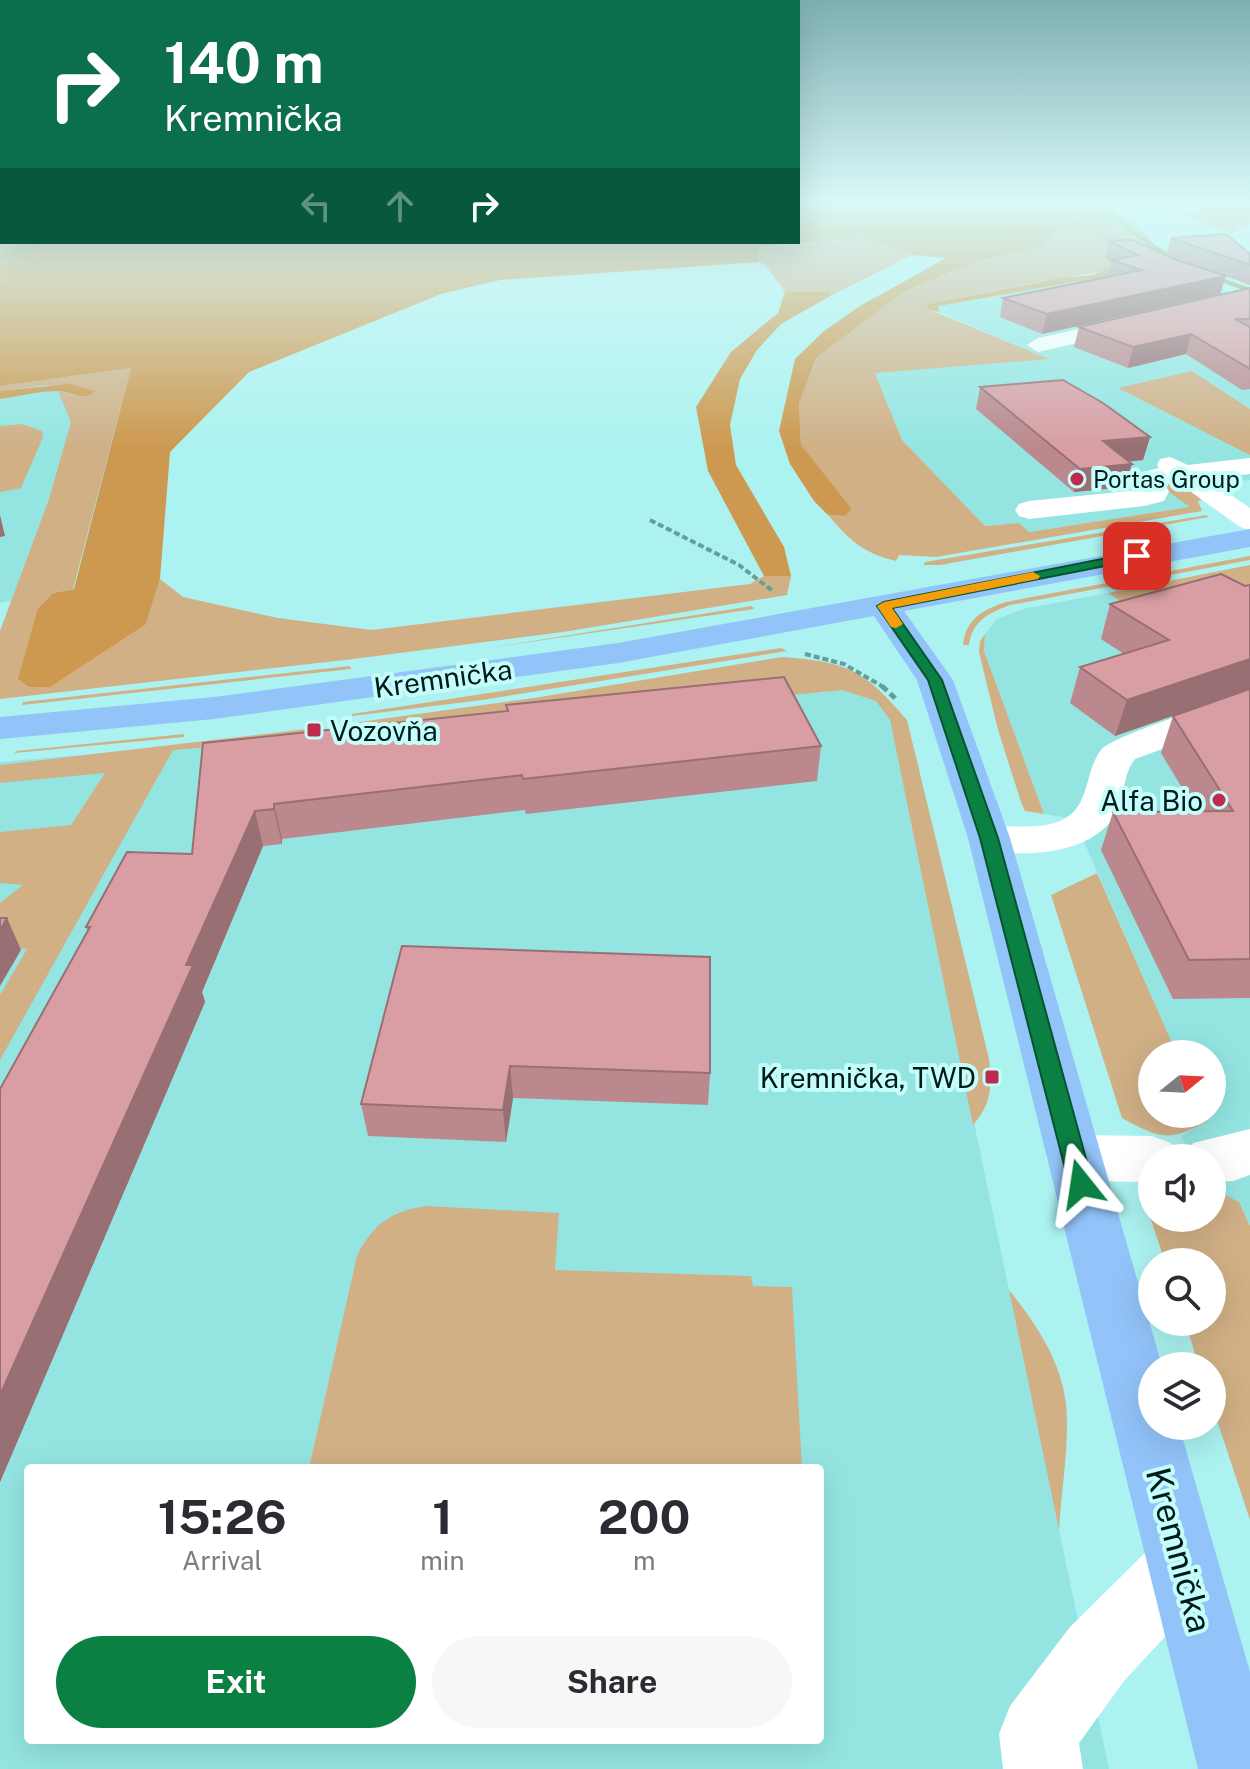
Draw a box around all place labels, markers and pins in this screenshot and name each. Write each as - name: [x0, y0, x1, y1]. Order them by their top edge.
- place label: Portas Group: [1093, 465, 1240, 493]
- marker: Portas Group: [1068, 470, 1086, 488]
- pin: [1103, 522, 1171, 590]
- place label: Vozovňa: [330, 714, 438, 747]
- marker: Vozovňa: [305, 721, 323, 739]
- place label: Alfa Bio: [1100, 784, 1203, 817]
- marker: Alfa Bio: [1210, 791, 1228, 809]
- place label: Kremnička, TWD: [760, 1061, 976, 1094]
- marker: Kremnička, TWD: [983, 1068, 1001, 1086]

